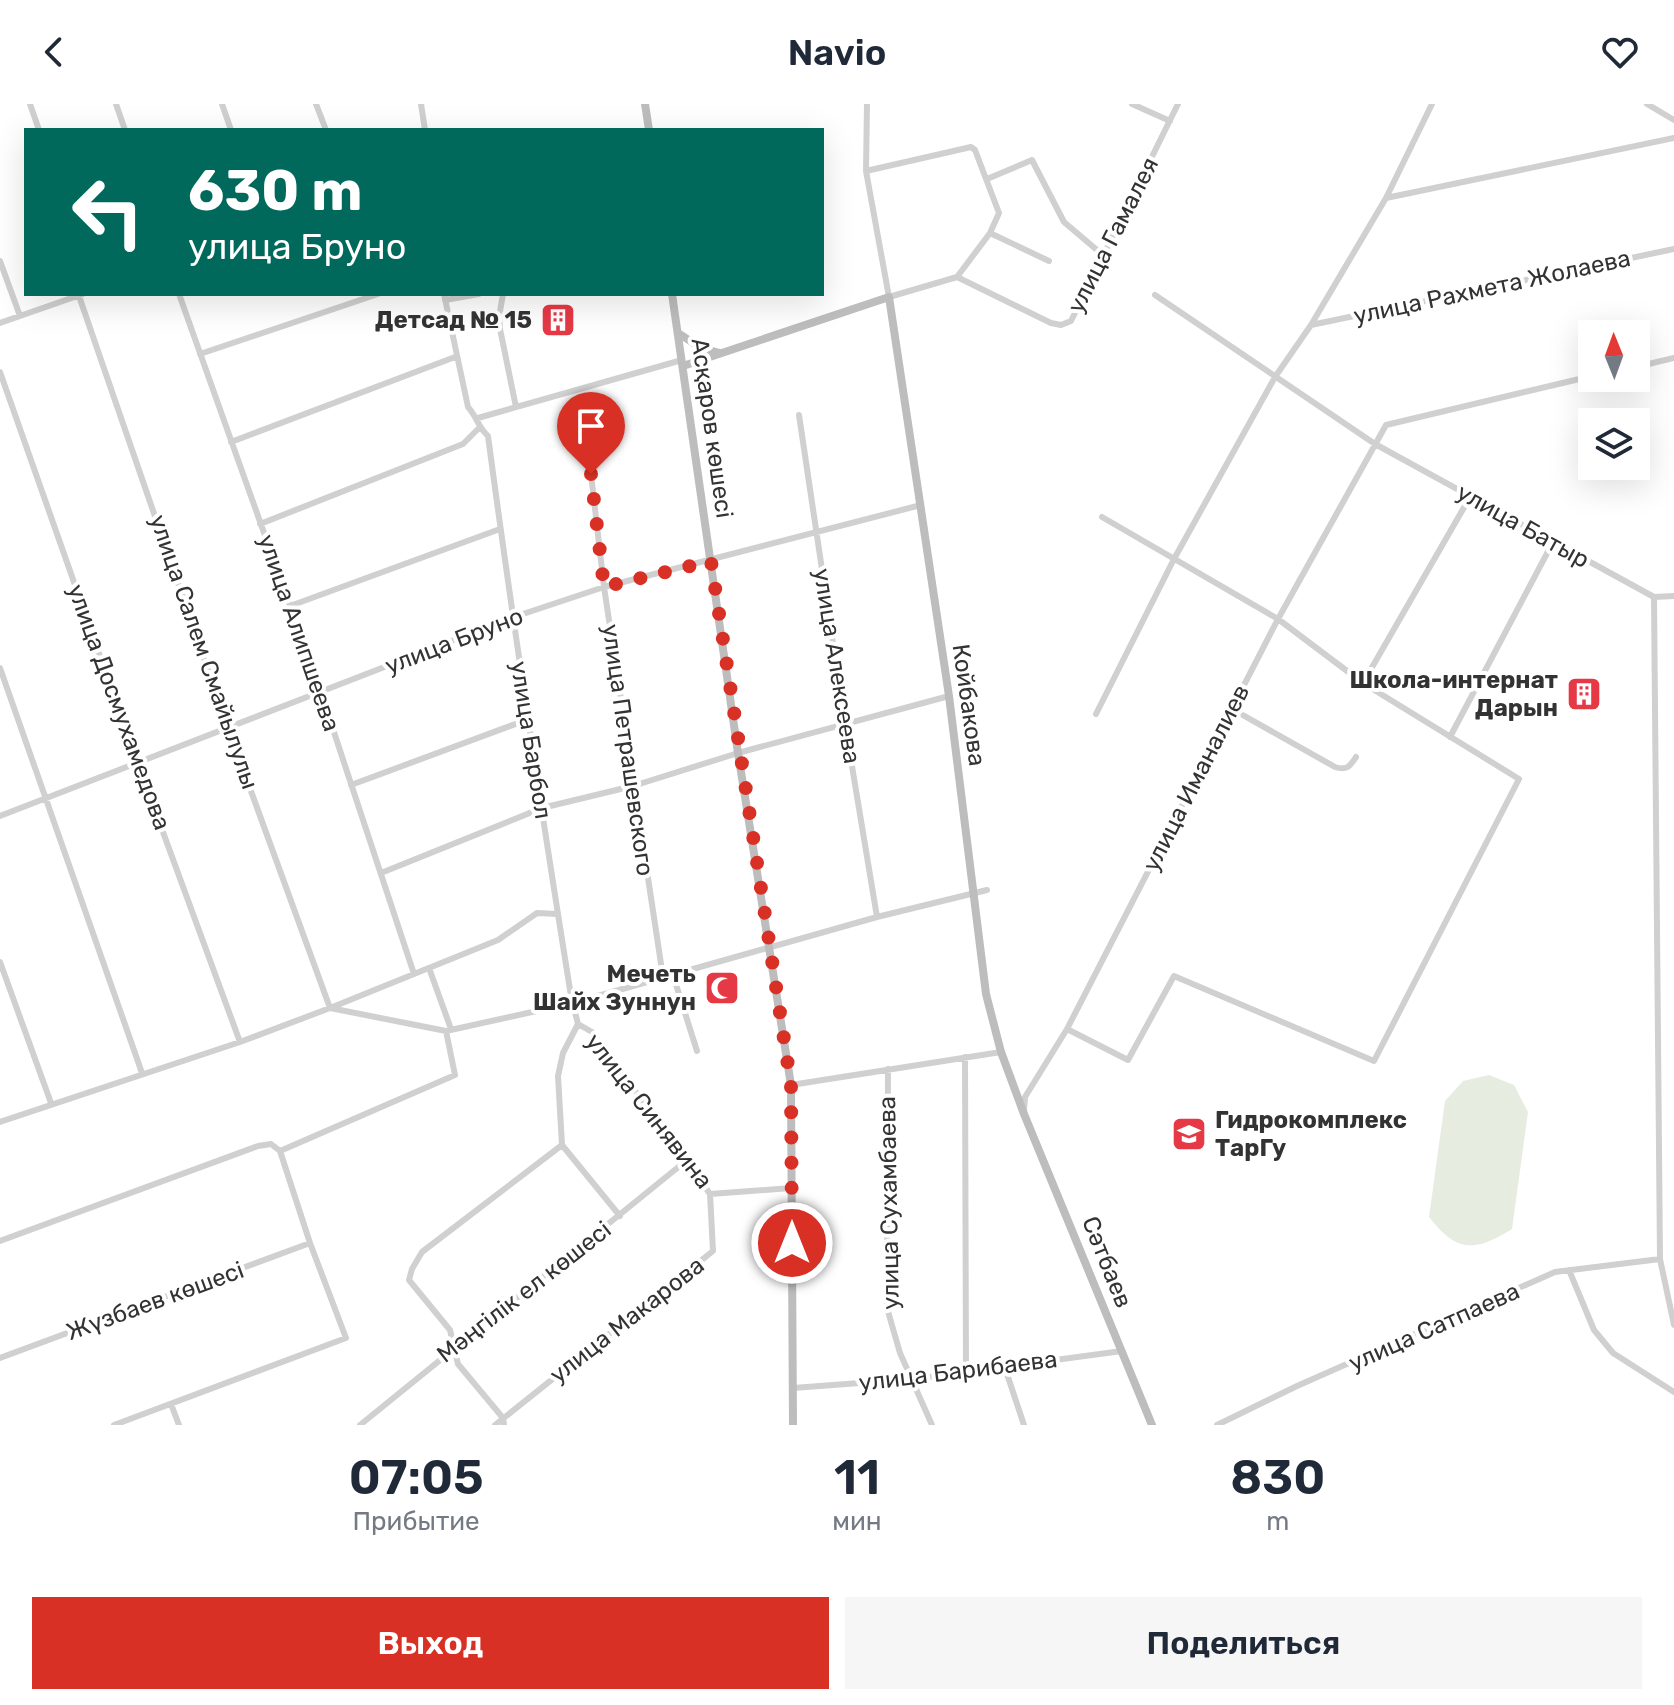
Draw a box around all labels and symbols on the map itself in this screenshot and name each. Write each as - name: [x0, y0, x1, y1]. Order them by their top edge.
- street label: улица Гамалея: [1062, 153, 1164, 317]
- street label: улица Рахмета Жолаева: [1351, 244, 1633, 330]
- building icon: Детсад № 15: [539, 301, 577, 339]
- place label: Детсад № 15: [375, 306, 532, 334]
- north arrow: [1578, 320, 1650, 392]
- street label: Асқаров көшесі: [686, 336, 738, 520]
- pin: [557, 392, 625, 474]
- street label: улица Батыр: [1452, 478, 1594, 574]
- street label: улица Салем Смайылулы: [144, 511, 264, 793]
- street label: улица Алипшеева: [252, 531, 346, 735]
- street label: улица Алексеева: [808, 566, 866, 766]
- street label: улица Досмухамедова: [61, 580, 177, 834]
- street label: улица Бруно: [381, 602, 527, 680]
- street label: улица Петрашевского: [596, 622, 660, 878]
- street label: Койбакова: [947, 642, 991, 768]
- street label: улица Барбол: [505, 659, 557, 821]
- place label: Школа-интернат Дарын: [1349, 666, 1558, 722]
- building icon: Школа-интернат Дарын: [1565, 675, 1603, 713]
- street label: улица Иманалиев: [1137, 680, 1255, 876]
- place label: Мечеть Шайх Зуннун: [533, 960, 696, 1016]
- mosque icon: Мечеть Шайх Зуннун: [703, 969, 741, 1007]
- street label: улица Синявина: [580, 1028, 718, 1194]
- street label: улица Сухамбаева: [873, 1096, 905, 1310]
- place label: Гидрокомплекс ТарГу: [1215, 1106, 1407, 1162]
- school or university icon: Гидрокомплекс ТарГу: [1170, 1115, 1208, 1153]
- position arrow: [750, 1201, 834, 1285]
- street label: Сәтбаев: [1076, 1212, 1138, 1312]
- street label: Мәңгілік ел көшесі: [431, 1215, 617, 1369]
- street label: улица Макарова: [544, 1251, 710, 1389]
- street label: Жүзбаев көшесі: [62, 1256, 248, 1346]
- street label: улица Сатпаева: [1344, 1277, 1524, 1377]
- street label: улица Барибаева: [857, 1345, 1059, 1397]

